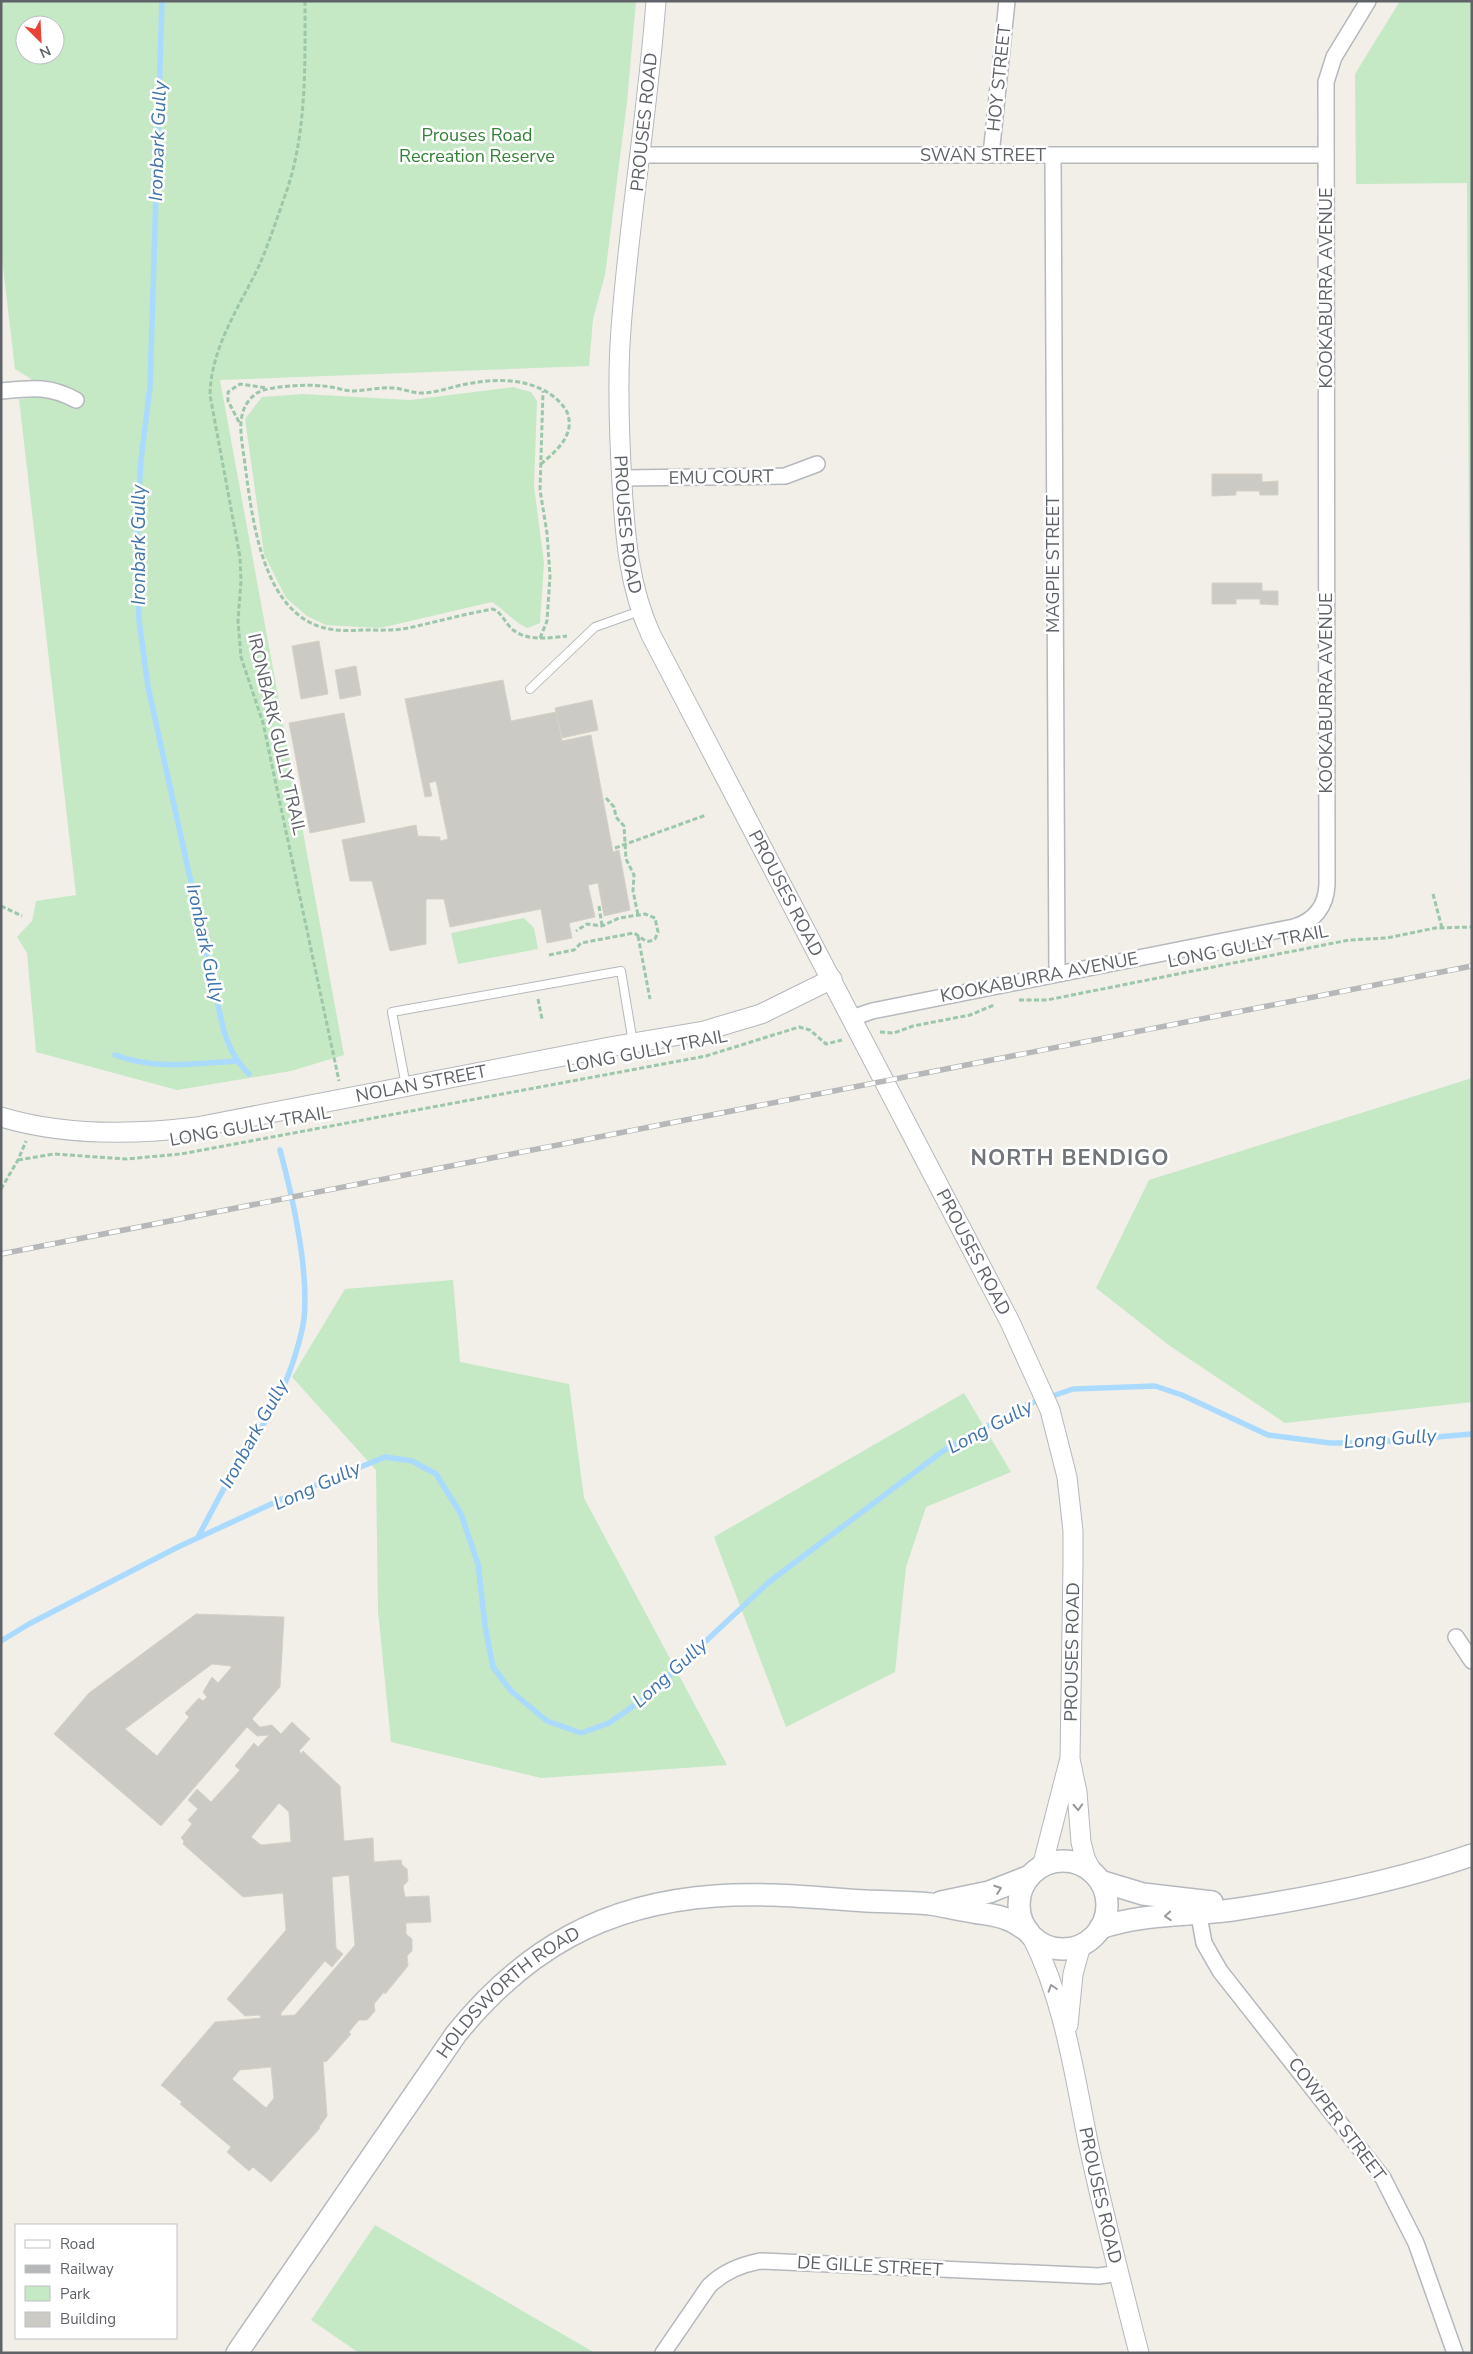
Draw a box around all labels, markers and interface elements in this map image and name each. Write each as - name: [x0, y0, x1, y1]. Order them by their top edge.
- north arrow: [15, 15, 65, 65]
- street label: HOY STREET: [981, 23, 1017, 133]
- text: N: [36, 41, 54, 62]
- street label: PROUSES ROAD: [625, 51, 663, 193]
- water label: Ironbark Gully: [143, 79, 173, 202]
- park label: Prouses Road Recreation Reserve: [399, 123, 555, 168]
- street label: SWAN STREET: [920, 143, 1046, 167]
- street label: KOOKABURRA AVENUE: [1314, 187, 1338, 389]
- street label: PROUSES ROAD: [608, 455, 648, 596]
- street label: EMU COURT: [668, 464, 774, 490]
- water label: Ironbark Gully: [126, 484, 152, 605]
- street label: MAGPIE STREET: [1041, 495, 1065, 633]
- street label: KOOKABURRA AVENUE: [1314, 592, 1338, 794]
- street label: IRONBARK GULLY TRAIL: [242, 631, 312, 837]
- street label: PROUSES ROAD: [743, 826, 829, 961]
- water label: Ironbark Gully: [180, 881, 230, 1006]
- street label: LONG GULLY TRAIL: [1166, 919, 1331, 973]
- street label: KOOKABURRA AVENUE: [938, 946, 1140, 1008]
- street label: LONG GULLY TRAIL: [565, 1024, 730, 1078]
- street label: NOLAN STREET: [354, 1059, 489, 1108]
- street label: LONG GULLY TRAIL: [168, 1100, 333, 1152]
- district label: NORTH BENDIGO: [970, 1143, 1170, 1173]
- street label: PROUSES ROAD: [931, 1185, 1016, 1319]
- water label: Ironbark Gully: [213, 1374, 295, 1493]
- water label: Long Gully: [943, 1393, 1038, 1460]
- water label: Long Gully: [1343, 1423, 1438, 1455]
- water label: Long Gully: [269, 1455, 366, 1517]
- street label: PROUSES ROAD: [1059, 1582, 1085, 1722]
- water label: Long Gully: [627, 1631, 714, 1714]
- one-way arrow: [1072, 1803, 1083, 1811]
- one-way arrow: [994, 1885, 1002, 1895]
- one-way arrow: [1164, 1910, 1172, 1921]
- street label: HOLDSWORTH ROAD: [431, 1921, 584, 2063]
- one-way arrow: [1048, 1985, 1058, 1993]
- street label: COWPER STREET: [1283, 2052, 1391, 2186]
- street label: PROUSES ROAD: [1073, 2125, 1128, 2266]
- legend: [15, 2224, 178, 2339]
- text: Road: [60, 2234, 95, 2254]
- street label: DE GILLE STREET: [796, 2250, 944, 2282]
- text: Railway: [60, 2259, 114, 2279]
- text: Park: [60, 2284, 90, 2304]
- text: Building: [60, 2309, 116, 2329]

